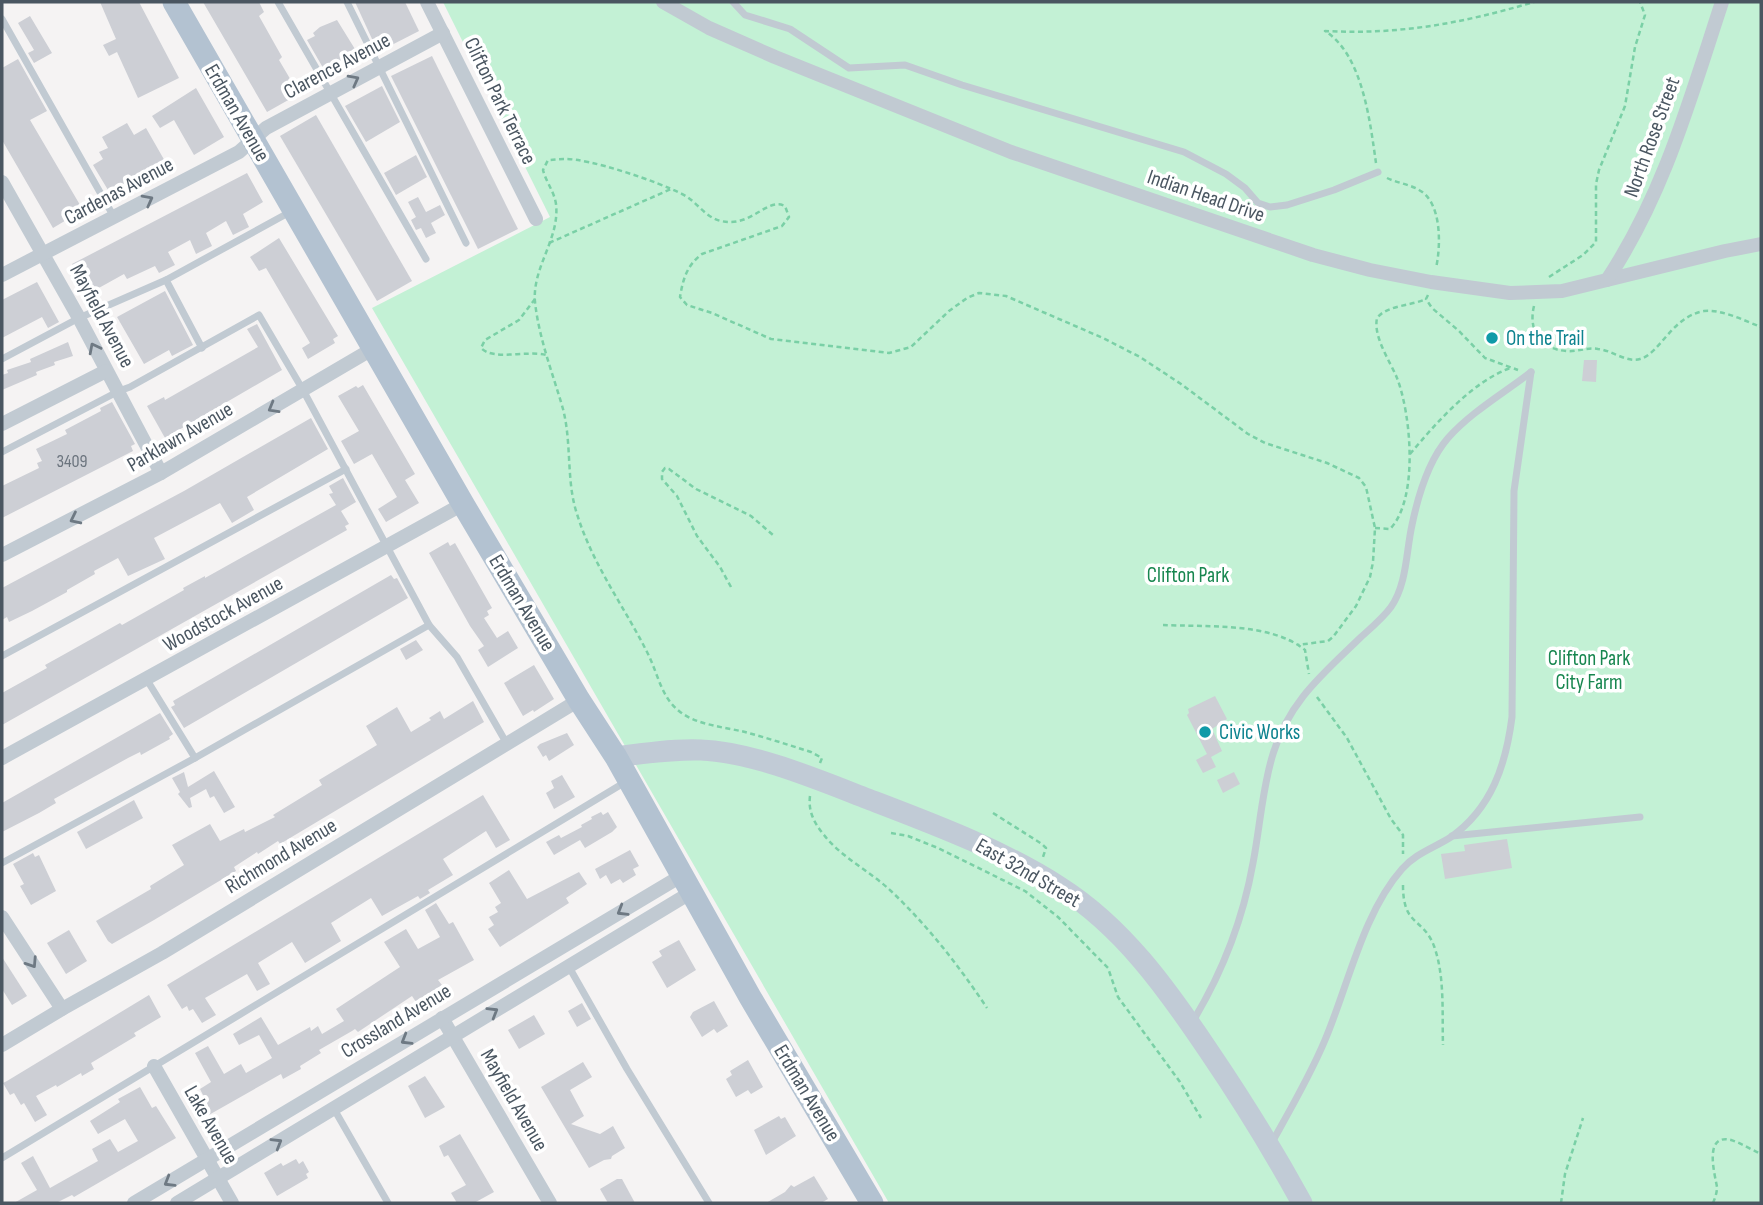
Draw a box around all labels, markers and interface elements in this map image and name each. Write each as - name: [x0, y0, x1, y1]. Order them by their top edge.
- street label: Clarence Avenue: [280, 28, 394, 104]
- street label: Clifton Park Terrace: [459, 34, 541, 168]
- street label: Erdman Avenue: [199, 60, 275, 166]
- street label: North Rose Street: [1619, 73, 1685, 201]
- one-way arrow: [346, 75, 359, 88]
- street label: Cardenas Avenue: [60, 152, 178, 230]
- street label: Indian Head Drive: [1144, 164, 1268, 228]
- one-way arrow: [141, 194, 153, 208]
- street label: Mayfield Avenue: [64, 260, 140, 372]
- place label: On the Trail: [1506, 326, 1584, 351]
- marker: On the Trail: [1484, 330, 1500, 346]
- one-way arrow: [89, 343, 103, 355]
- street label: Parklawn Avenue: [123, 397, 237, 477]
- one-way arrow: [268, 400, 281, 413]
- house number: 3409: [56, 451, 88, 472]
- one-way arrow: [70, 510, 82, 524]
- street label: Erdman Avenue: [483, 550, 561, 656]
- park label: Clifton Park: [1147, 563, 1229, 588]
- street label: Woodstock Avenue: [159, 571, 287, 657]
- park label: Clifton Park City Farm: [1548, 646, 1630, 695]
- place label: Civic Works: [1219, 720, 1300, 745]
- marker: Civic Works: [1197, 724, 1213, 740]
- street label: Richmond Avenue: [221, 813, 341, 899]
- street label: East 32nd Street: [971, 833, 1085, 913]
- one-way arrow: [617, 903, 630, 916]
- one-way arrow: [23, 955, 36, 968]
- street label: Crossland Avenue: [337, 978, 455, 1064]
- one-way arrow: [485, 1008, 498, 1021]
- one-way arrow: [400, 1032, 413, 1045]
- street label: Erdman Avenue: [768, 1040, 846, 1146]
- street label: Mayfield Avenue: [475, 1045, 553, 1155]
- street label: Lake Avenue: [179, 1081, 243, 1169]
- one-way arrow: [270, 1138, 283, 1151]
- one-way arrow: [163, 1174, 176, 1187]

